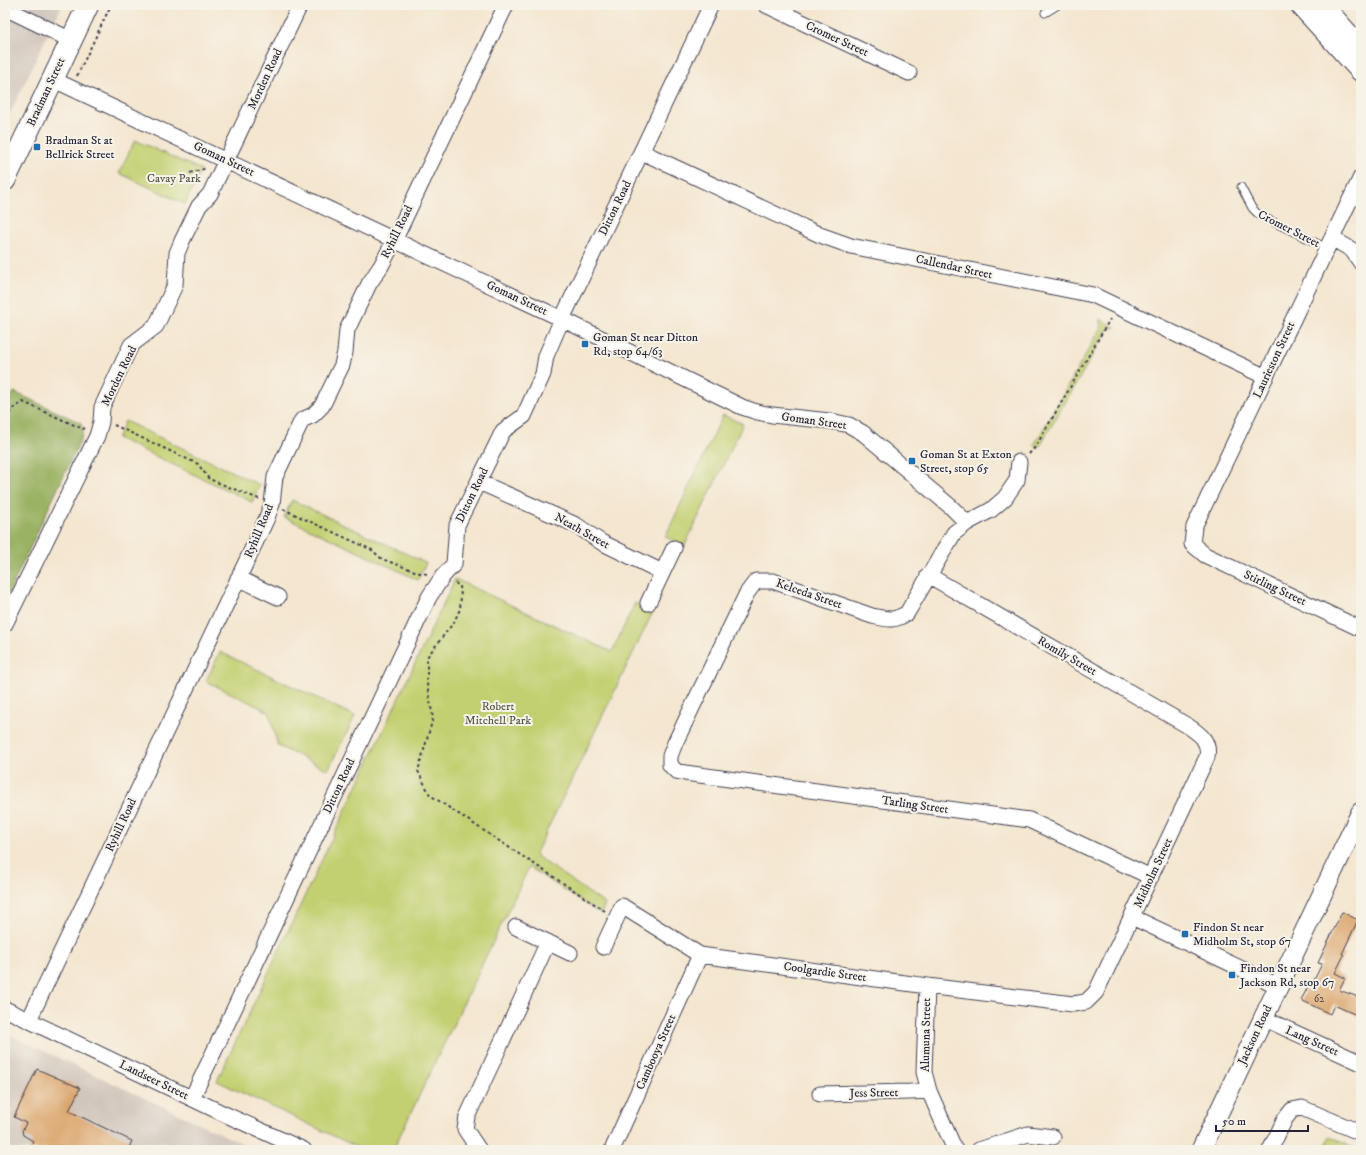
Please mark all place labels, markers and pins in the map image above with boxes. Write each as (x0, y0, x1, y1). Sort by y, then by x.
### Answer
place label: Bradman St at Bellrick Street (45, 133, 115, 162)
marker: Bradman St at Bellrick Street (32, 142, 42, 152)
place label: Goman St near Ditton Rd, stop 64/63 (593, 330, 699, 359)
marker: Goman St near Ditton Rd, stop 64/63 (580, 339, 590, 349)
place label: Goman St at Exton Street, stop 65 (920, 447, 1012, 476)
marker: Goman St at Exton Street, stop 65 (907, 456, 917, 466)
place label: Findon St near Midholm St, stop 67 (1193, 920, 1291, 949)
marker: Findon St near Midholm St, stop 67 (1180, 929, 1190, 939)
place label: Findon St near Jackson Rd, stop 67 (1239, 961, 1334, 990)
marker: Findon St near Jackson Rd, stop 67 (1227, 970, 1237, 980)

